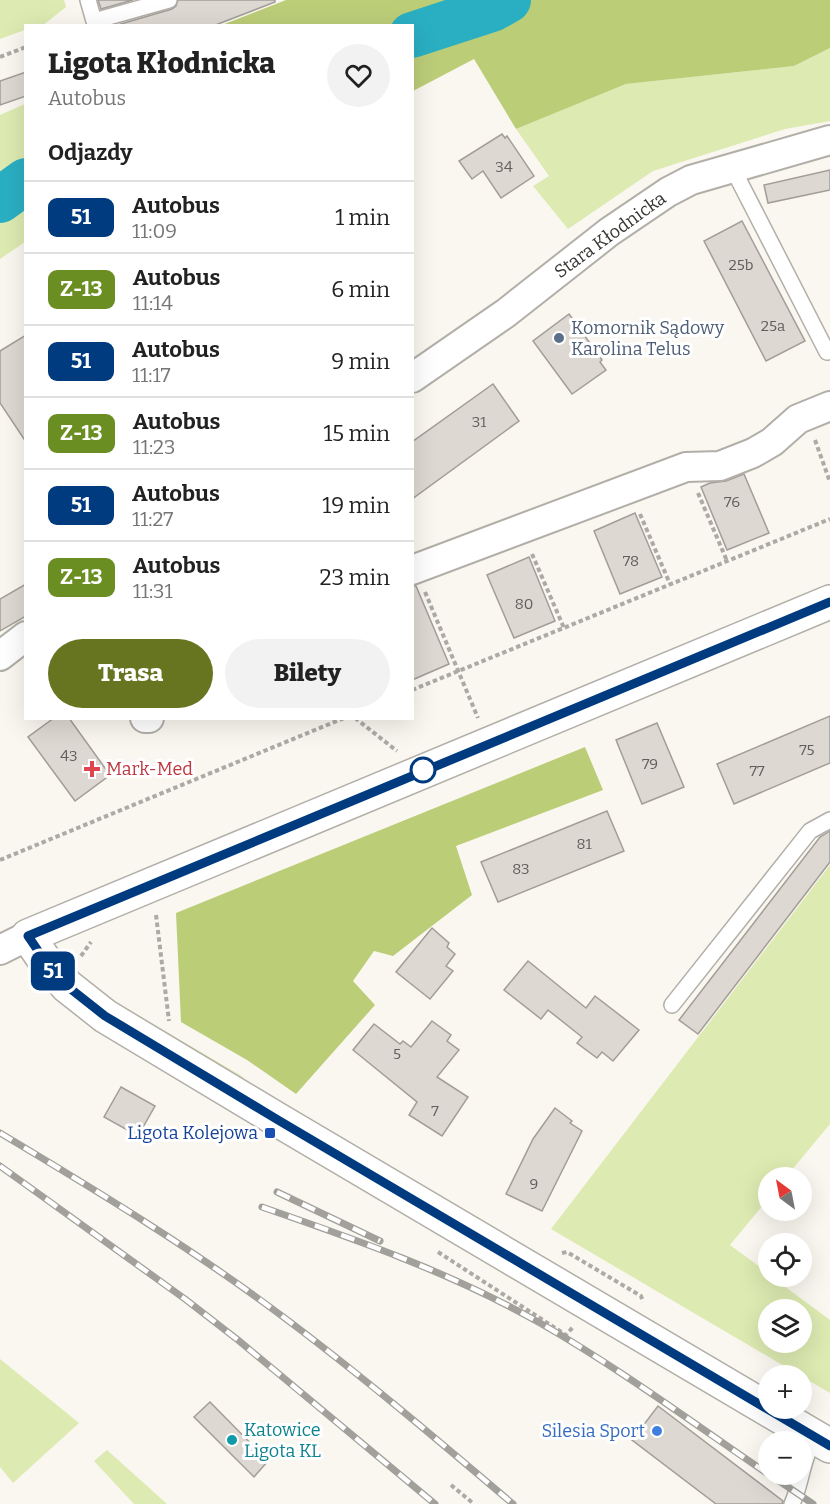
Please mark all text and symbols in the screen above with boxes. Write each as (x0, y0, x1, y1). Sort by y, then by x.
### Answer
button: heart (327, 44, 390, 107)
text: Ligota Kłodnicka (48, 47, 275, 80)
text: Autobus (48, 86, 126, 110)
text: Odjazdy (48, 139, 133, 166)
house number: 34 (495, 158, 513, 176)
street label: Stara Kłodnicka (550, 187, 670, 283)
text: Autobus (132, 192, 220, 219)
text: 51 (71, 204, 91, 230)
text: 1 min (335, 204, 390, 231)
text: 11:09 (132, 219, 177, 243)
house number: 25b (729, 256, 753, 274)
text: Autobus (133, 264, 220, 291)
text: Z-13 (60, 276, 103, 302)
text: 6 min (331, 276, 390, 303)
text: 11:14 (133, 291, 173, 315)
place label: Komornik Sądowy Karolina Telus (571, 317, 725, 360)
house number: 25a (761, 317, 785, 335)
marker: Komornik Sądowy Karolina Telus (552, 331, 566, 345)
text: Autobus (132, 336, 220, 363)
text: 51 (71, 348, 91, 374)
text: 9 min (331, 348, 390, 375)
text: 11:17 (132, 363, 170, 387)
text: Autobus (133, 408, 220, 435)
house number: 31 (472, 413, 486, 431)
text: Z-13 (60, 420, 103, 446)
text: 15 min (323, 420, 390, 447)
text: 11:23 (133, 435, 175, 459)
text: Autobus (132, 480, 220, 507)
text: 51 (71, 492, 91, 518)
text: 19 min (322, 492, 390, 519)
house number: 76 (724, 493, 740, 511)
text: 11:27 (132, 507, 173, 531)
text: Autobus (133, 552, 220, 579)
house number: 78 (623, 552, 639, 570)
text: Z-13 (60, 564, 103, 590)
text: 23 min (320, 564, 390, 591)
text: 11:31 (133, 579, 173, 603)
house number: 80 (515, 595, 533, 613)
button: Trasa (48, 639, 213, 708)
button: Bilety (225, 639, 390, 708)
house number: 75 (799, 741, 815, 759)
house number: 43 (60, 747, 78, 765)
house number: 79 (642, 755, 658, 773)
unlabelled marker (410, 757, 436, 783)
place label: Mark-Med (106, 758, 193, 780)
marker: Mark-Med (83, 760, 101, 778)
house number: 77 (749, 762, 765, 780)
house number: 81 (576, 835, 592, 853)
house number: 83 (512, 860, 530, 878)
line badge: 51 (26, 952, 80, 990)
text: 51 (43, 958, 63, 984)
house number: 5 (393, 1045, 401, 1063)
house number: 7 (431, 1102, 439, 1120)
place label: Ligota Kolejowa (127, 1122, 258, 1144)
marker: Ligota Kolejowa (263, 1126, 277, 1140)
north arrow (758, 1167, 812, 1221)
map controls (758, 1167, 812, 1485)
house number: 9 (530, 1175, 538, 1193)
button: locate (758, 1233, 812, 1287)
button: layers (758, 1299, 812, 1353)
button: + (758, 1365, 812, 1419)
place label: Katowice Ligota KL (244, 1419, 321, 1462)
place label: Silesia Sport (541, 1420, 645, 1442)
marker: Silesia Sport (650, 1424, 664, 1438)
button: − (758, 1431, 812, 1485)
marker: Katowice Ligota KL (225, 1433, 239, 1447)

